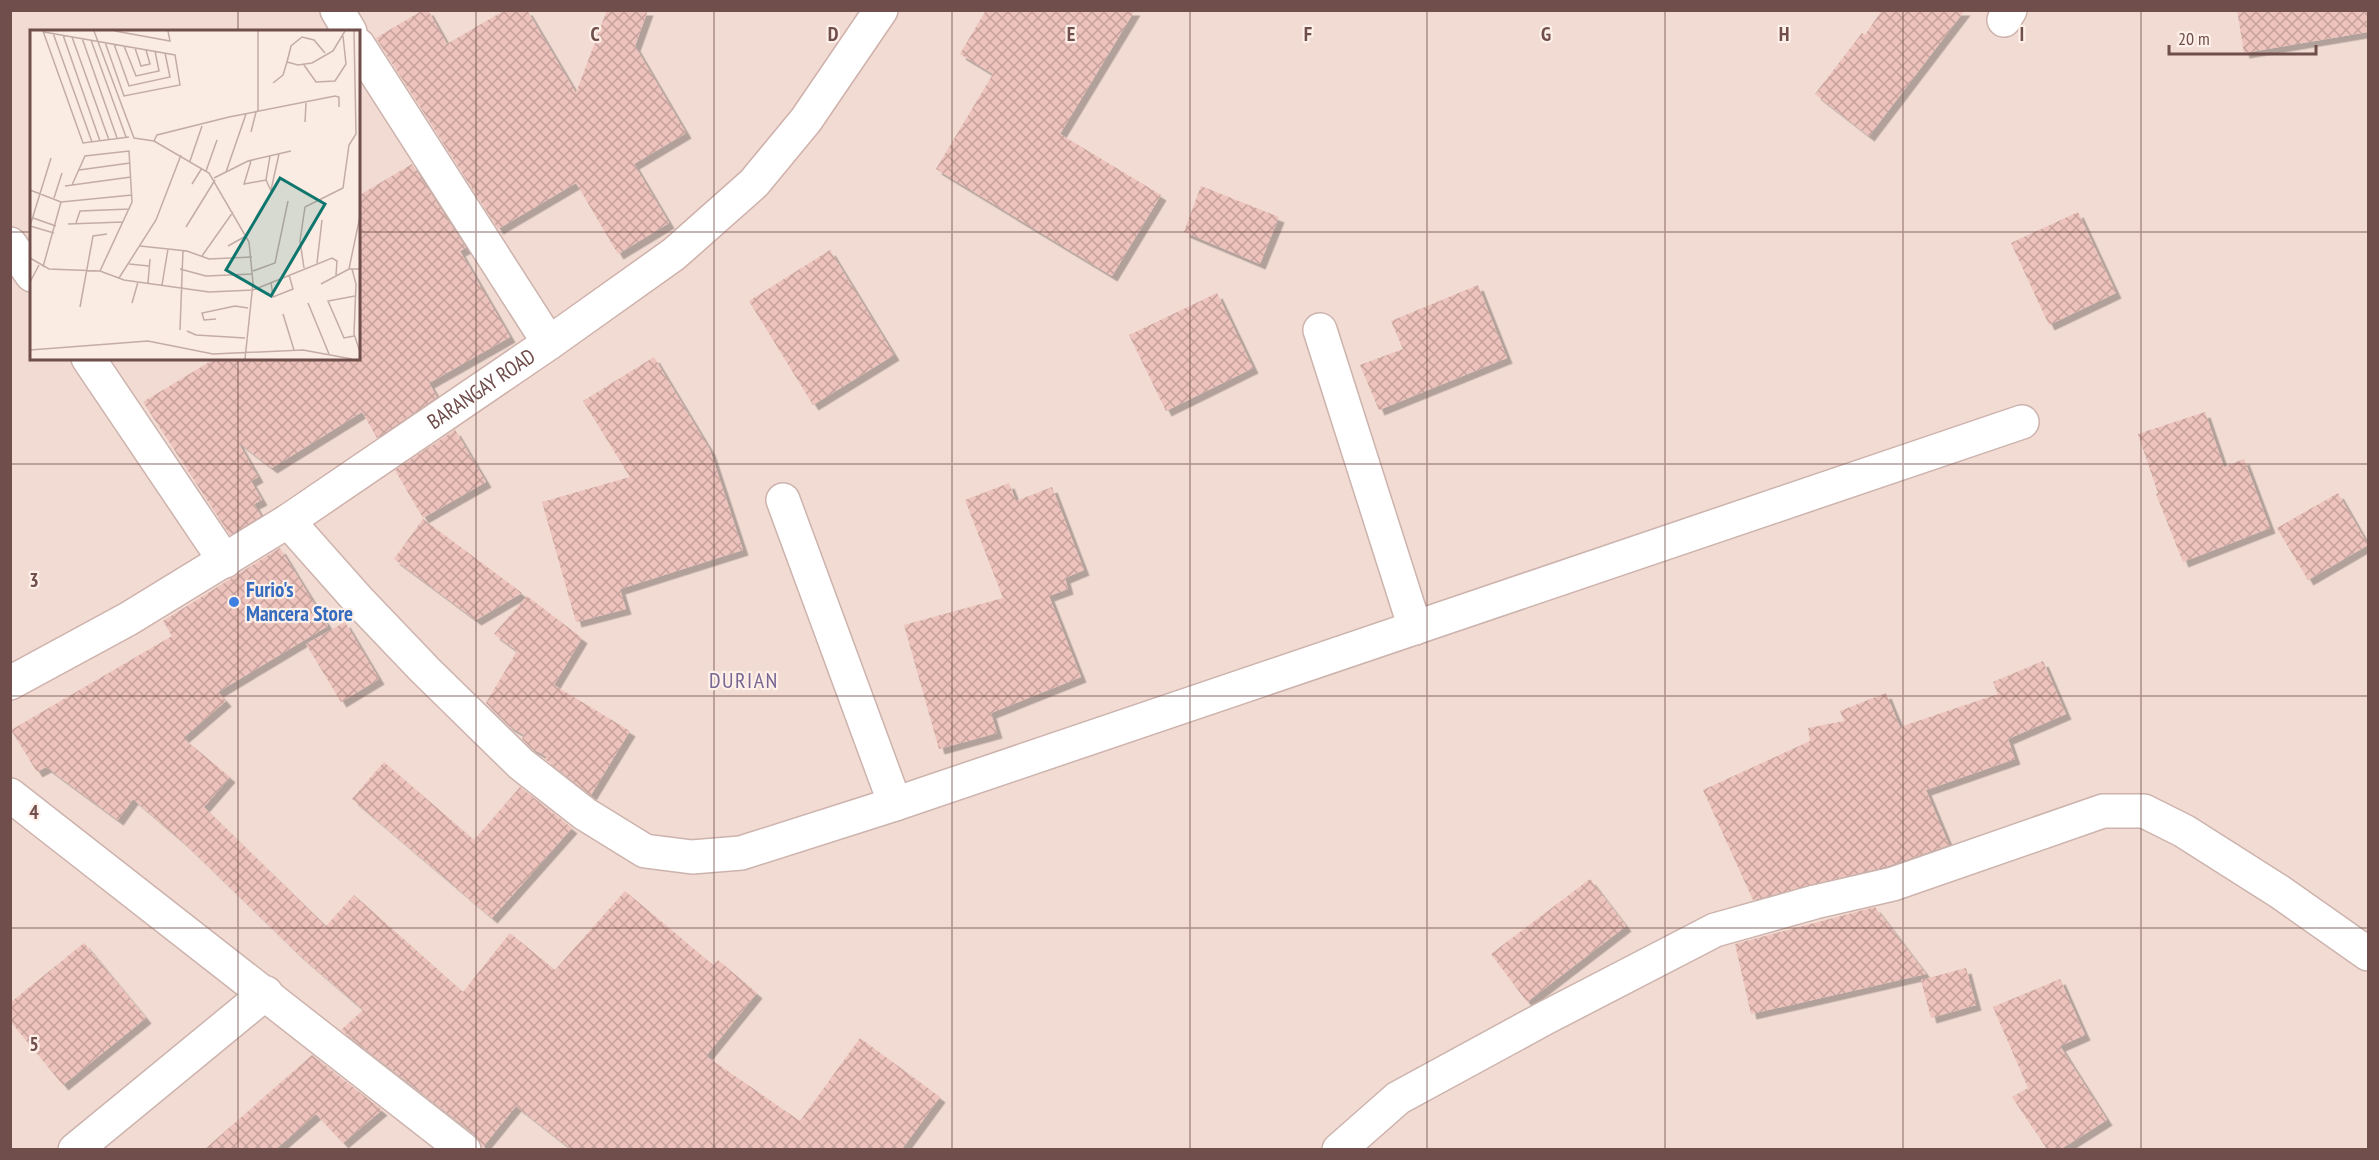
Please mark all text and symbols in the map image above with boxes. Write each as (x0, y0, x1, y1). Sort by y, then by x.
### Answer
scale bar (2169, 18, 2316, 56)
text: C (590, 21, 600, 47)
text: D (828, 21, 839, 47)
text: E (1067, 21, 1075, 47)
text: F (1304, 21, 1312, 47)
text: G (1541, 21, 1551, 47)
text: H (1779, 21, 1789, 47)
text: I (2020, 21, 2024, 47)
text: 20 m (2178, 27, 2210, 50)
inset map (30, 30, 360, 360)
street label: BARANGAY ROAD (422, 342, 540, 435)
text: 3 (29, 567, 39, 593)
place label: Furio's Mancera Store (246, 576, 353, 627)
marker: Furio's Mancera Store (227, 595, 241, 609)
district label: DURIAN (709, 666, 779, 694)
text: 4 (29, 799, 39, 825)
text: 5 (29, 1031, 39, 1057)

